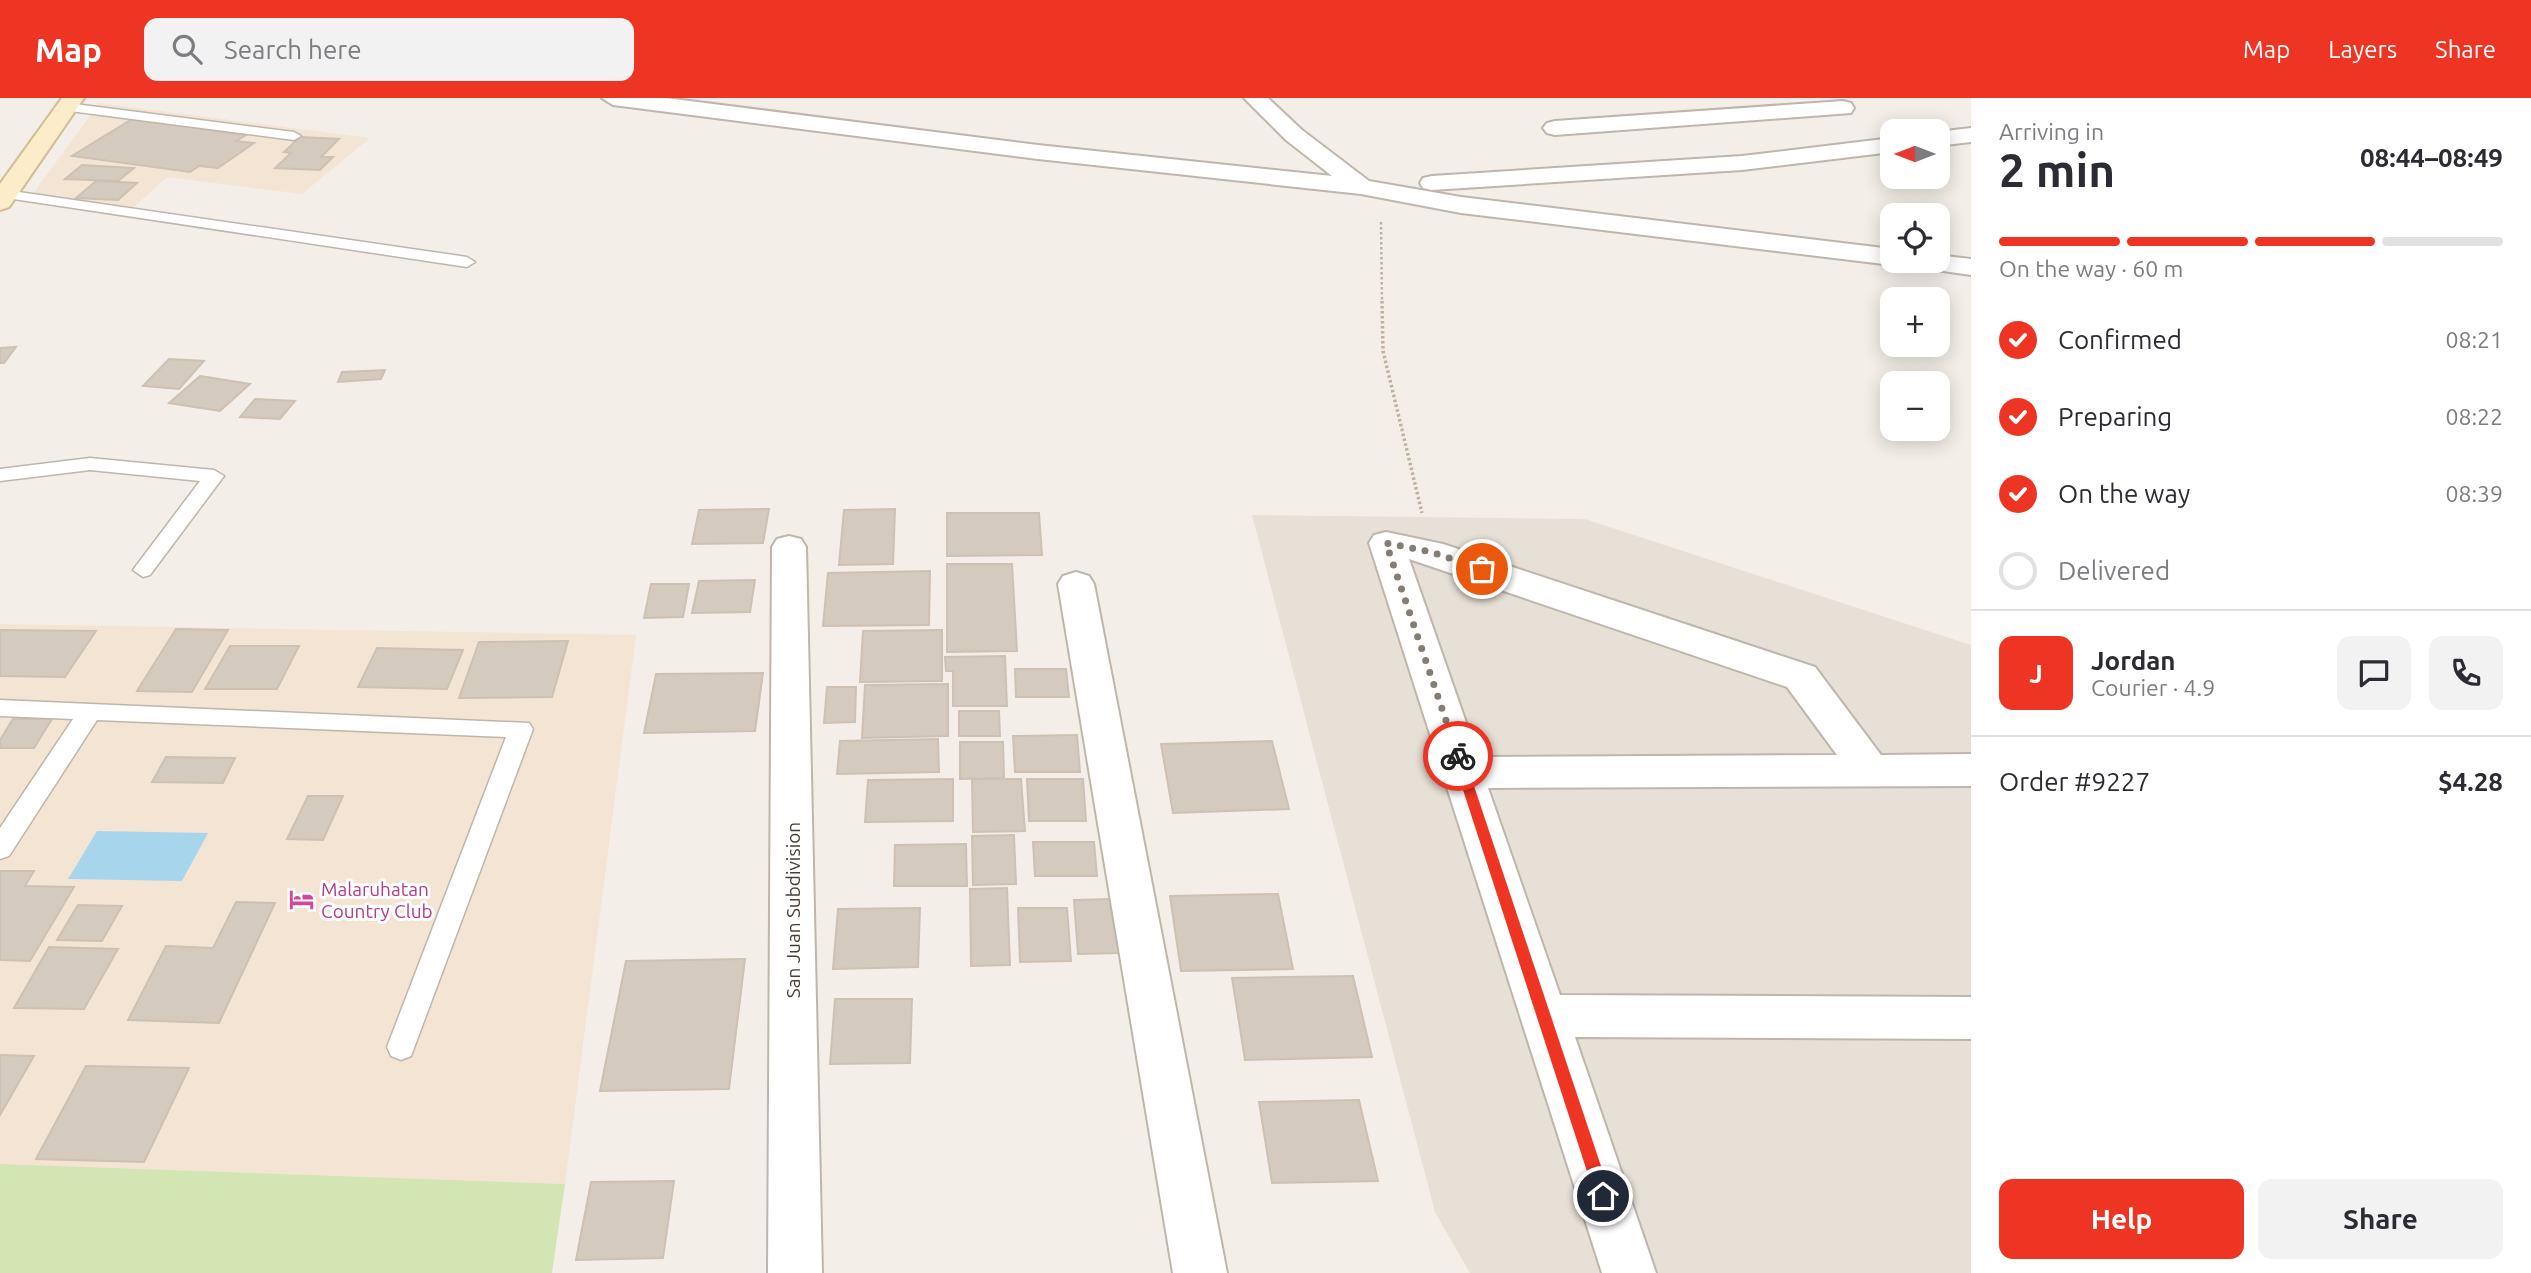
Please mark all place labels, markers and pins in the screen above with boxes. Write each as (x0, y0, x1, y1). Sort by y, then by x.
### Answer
pin (1452, 539, 1512, 599)
place label: Malaruhatan Country Club (321, 878, 433, 922)
hotel icon: Malaruhatan Country Club (287, 886, 315, 914)
pin (1573, 1166, 1633, 1226)

